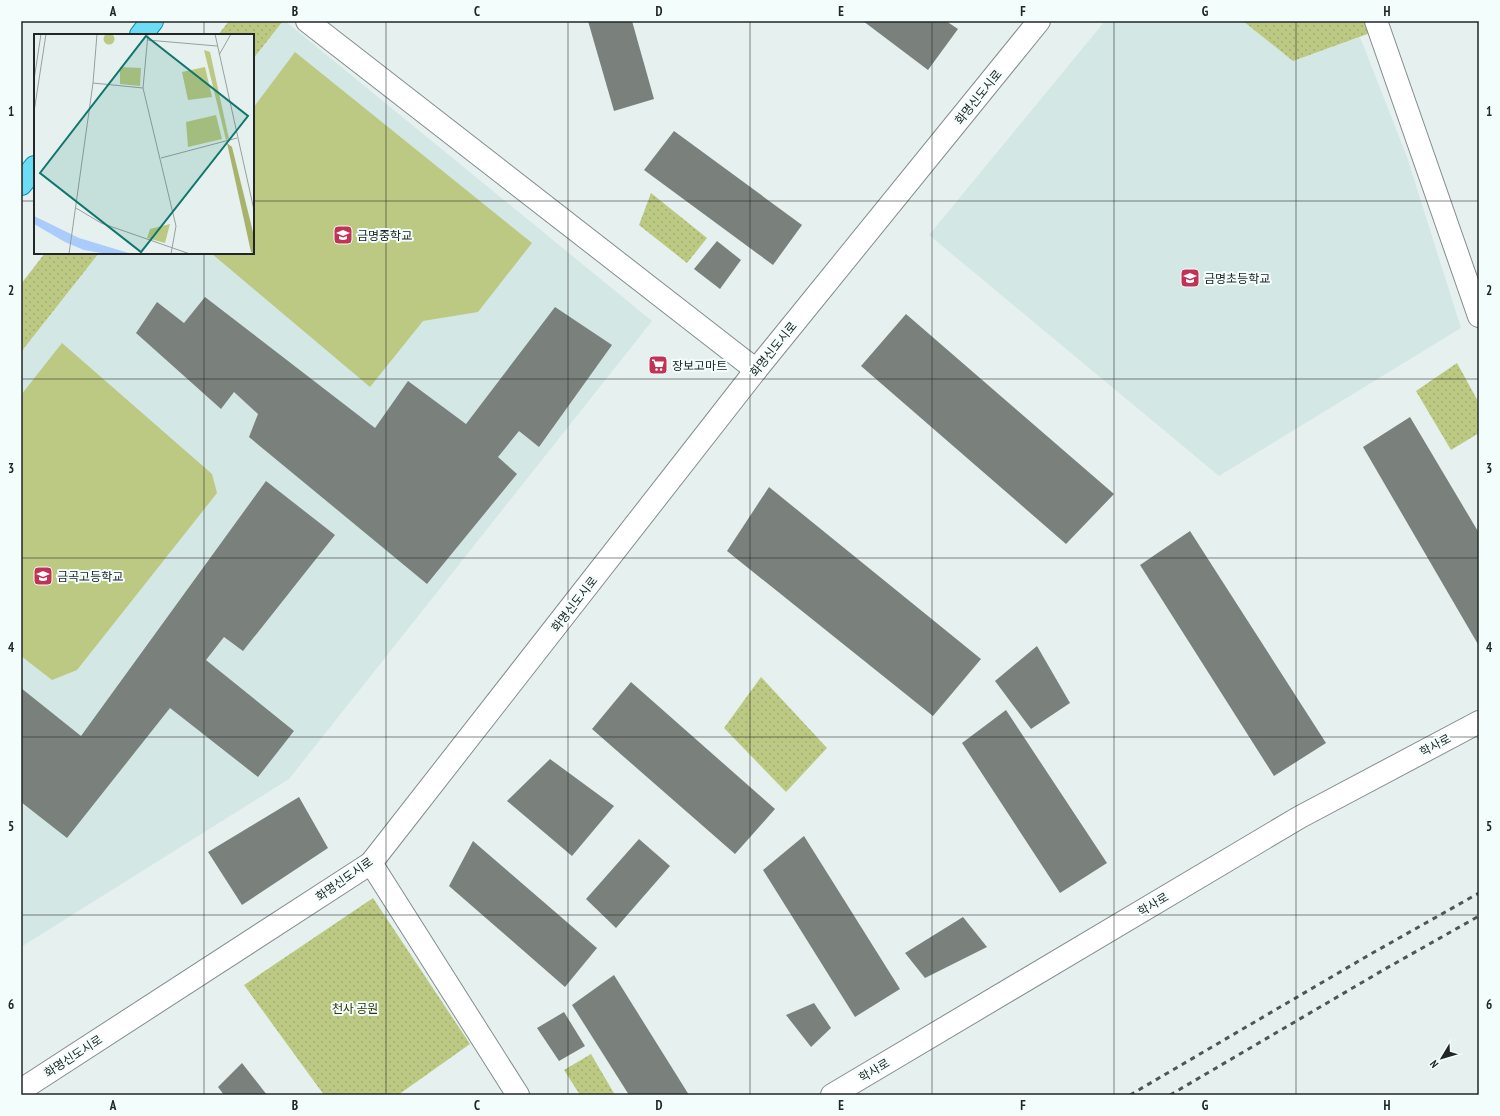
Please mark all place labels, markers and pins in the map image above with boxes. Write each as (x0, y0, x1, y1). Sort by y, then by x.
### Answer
school or university icon: 금명중학교 (332, 224, 354, 246)
place label: 금명중학교 (357, 228, 412, 243)
school or university icon: 금명초등학교 (1179, 267, 1201, 289)
place label: 금명초등학교 (1204, 271, 1270, 286)
supermarket icon: 장보고마트 (647, 354, 669, 376)
place label: 장보고마트 (672, 358, 727, 373)
school or university icon: 금곡고등학교 (32, 565, 54, 587)
place label: 금곡고등학교 (57, 569, 123, 584)

